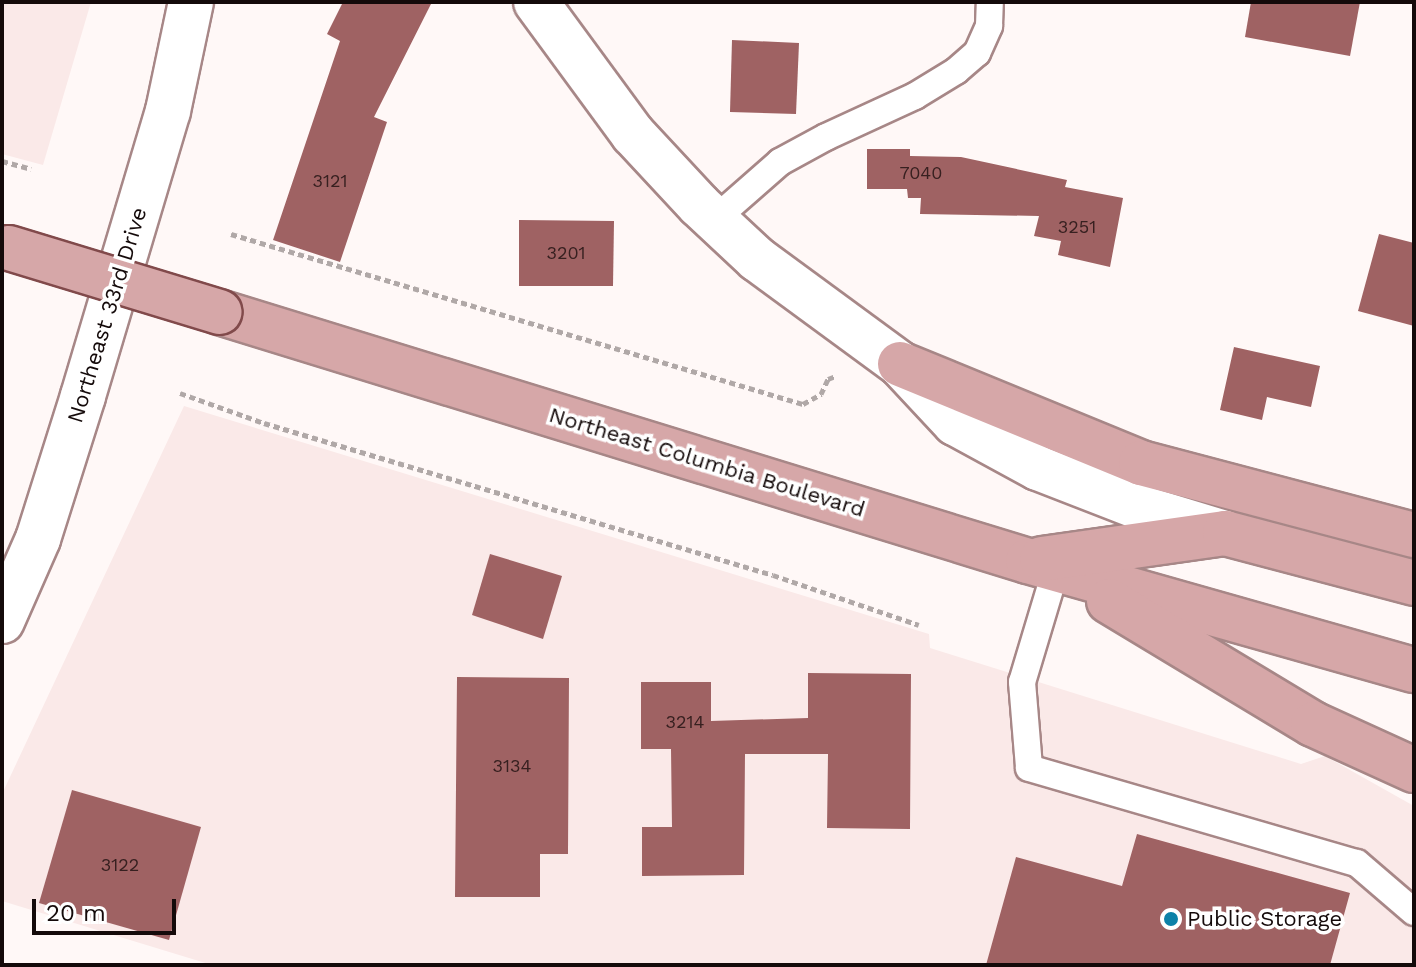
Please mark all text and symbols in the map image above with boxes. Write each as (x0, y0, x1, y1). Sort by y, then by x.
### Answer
house number: 7040 (899, 162, 943, 184)
house number: 3121 (312, 170, 348, 192)
street label: Northeast 33rd Drive (62, 204, 152, 426)
house number: 3251 (1058, 216, 1096, 238)
house number: 3201 (546, 242, 586, 264)
street label: Northeast Columbia Boulevard (546, 401, 868, 523)
house number: 3214 (665, 711, 705, 733)
house number: 3134 (492, 755, 532, 777)
house number: 3122 (101, 854, 139, 876)
scale bar (36, 883, 180, 933)
text: 20 m (46, 899, 106, 927)
place label: Public Storage (1187, 906, 1342, 932)
marker: Public Storage (1162, 910, 1180, 928)

